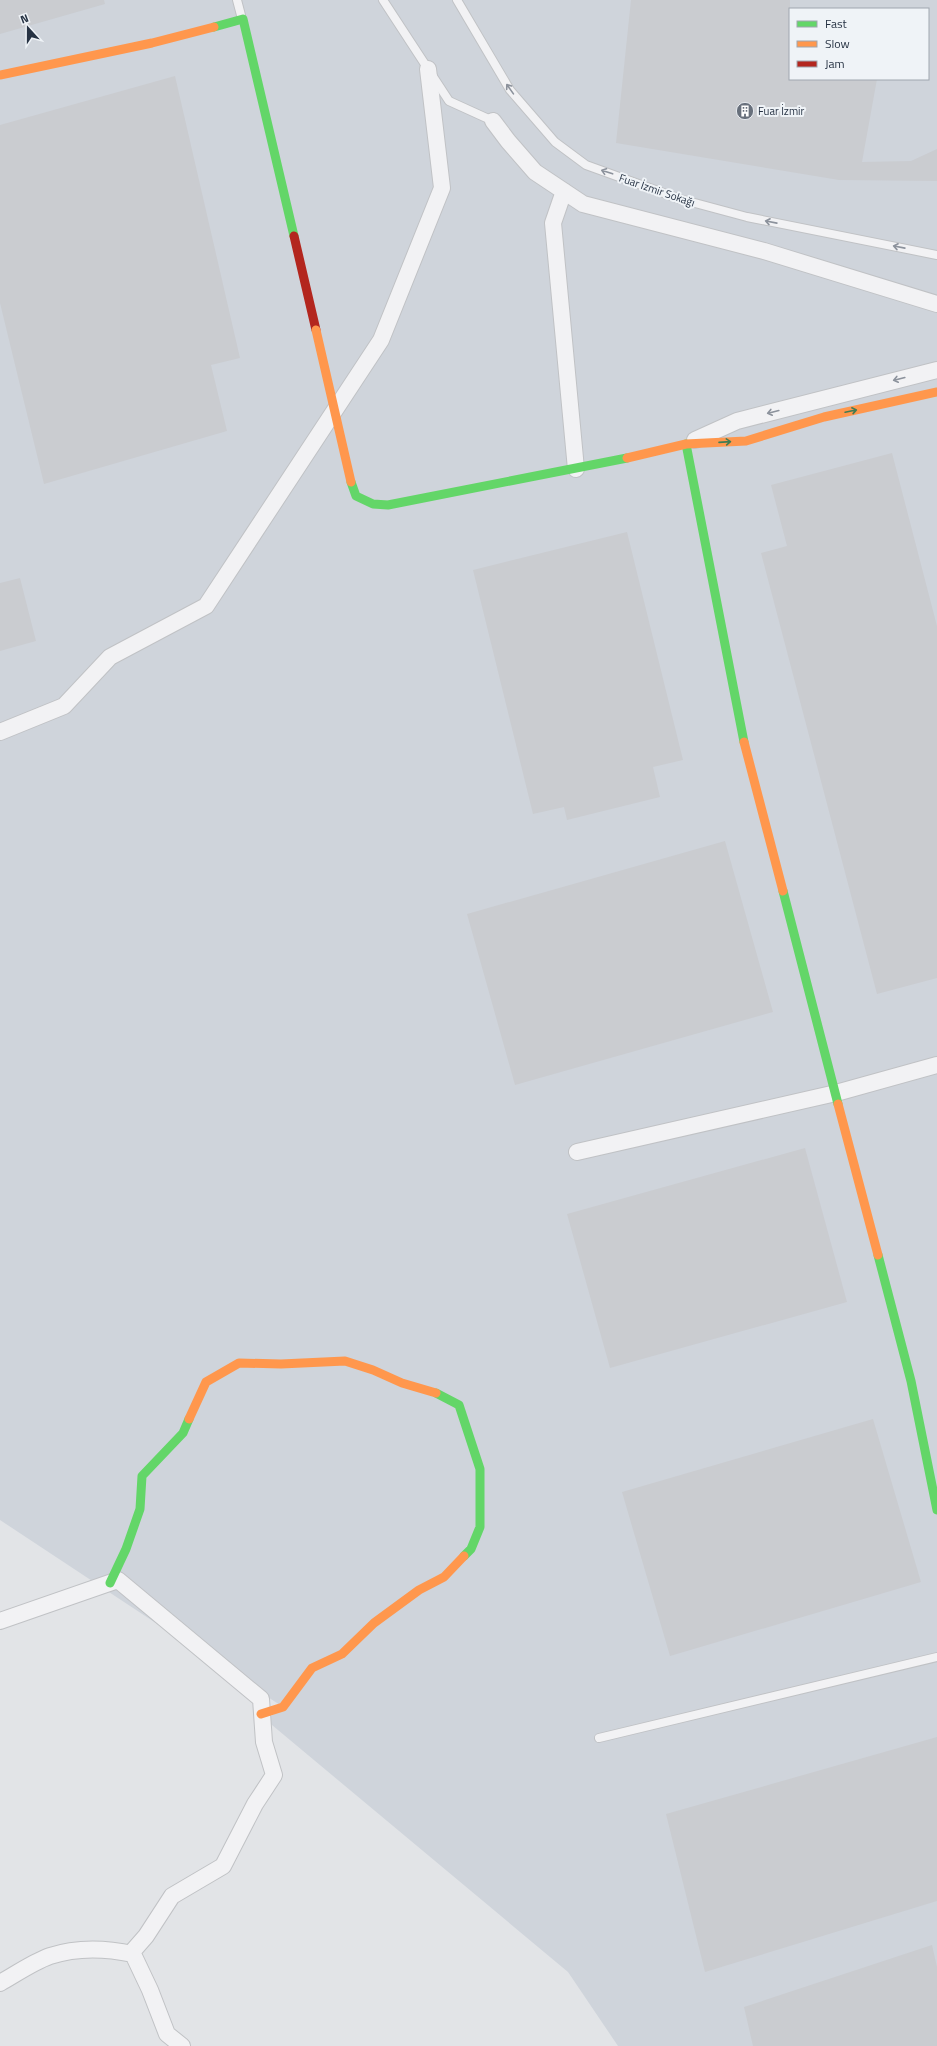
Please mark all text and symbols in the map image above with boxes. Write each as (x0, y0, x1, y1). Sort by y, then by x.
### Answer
north arrow (8, 8, 48, 48)
legend (789, 8, 929, 80)
text: N (18, 10, 31, 27)
text: Fast (825, 14, 848, 33)
text: Slow (825, 34, 850, 53)
text: Jam (825, 54, 845, 73)
one-way arrow (506, 84, 514, 95)
building icon: Fuar İzmir (735, 101, 755, 121)
place label: Fuar İzmir (758, 103, 804, 119)
one-way arrow (601, 168, 614, 175)
street label: Fuar İzmir Sokağı (617, 170, 697, 210)
one-way arrow (765, 217, 778, 225)
one-way arrow (893, 243, 906, 251)
one-way arrow (893, 376, 906, 383)
one-way arrow (844, 407, 857, 415)
one-way arrow (767, 408, 780, 416)
one-way arrow (718, 438, 731, 446)

